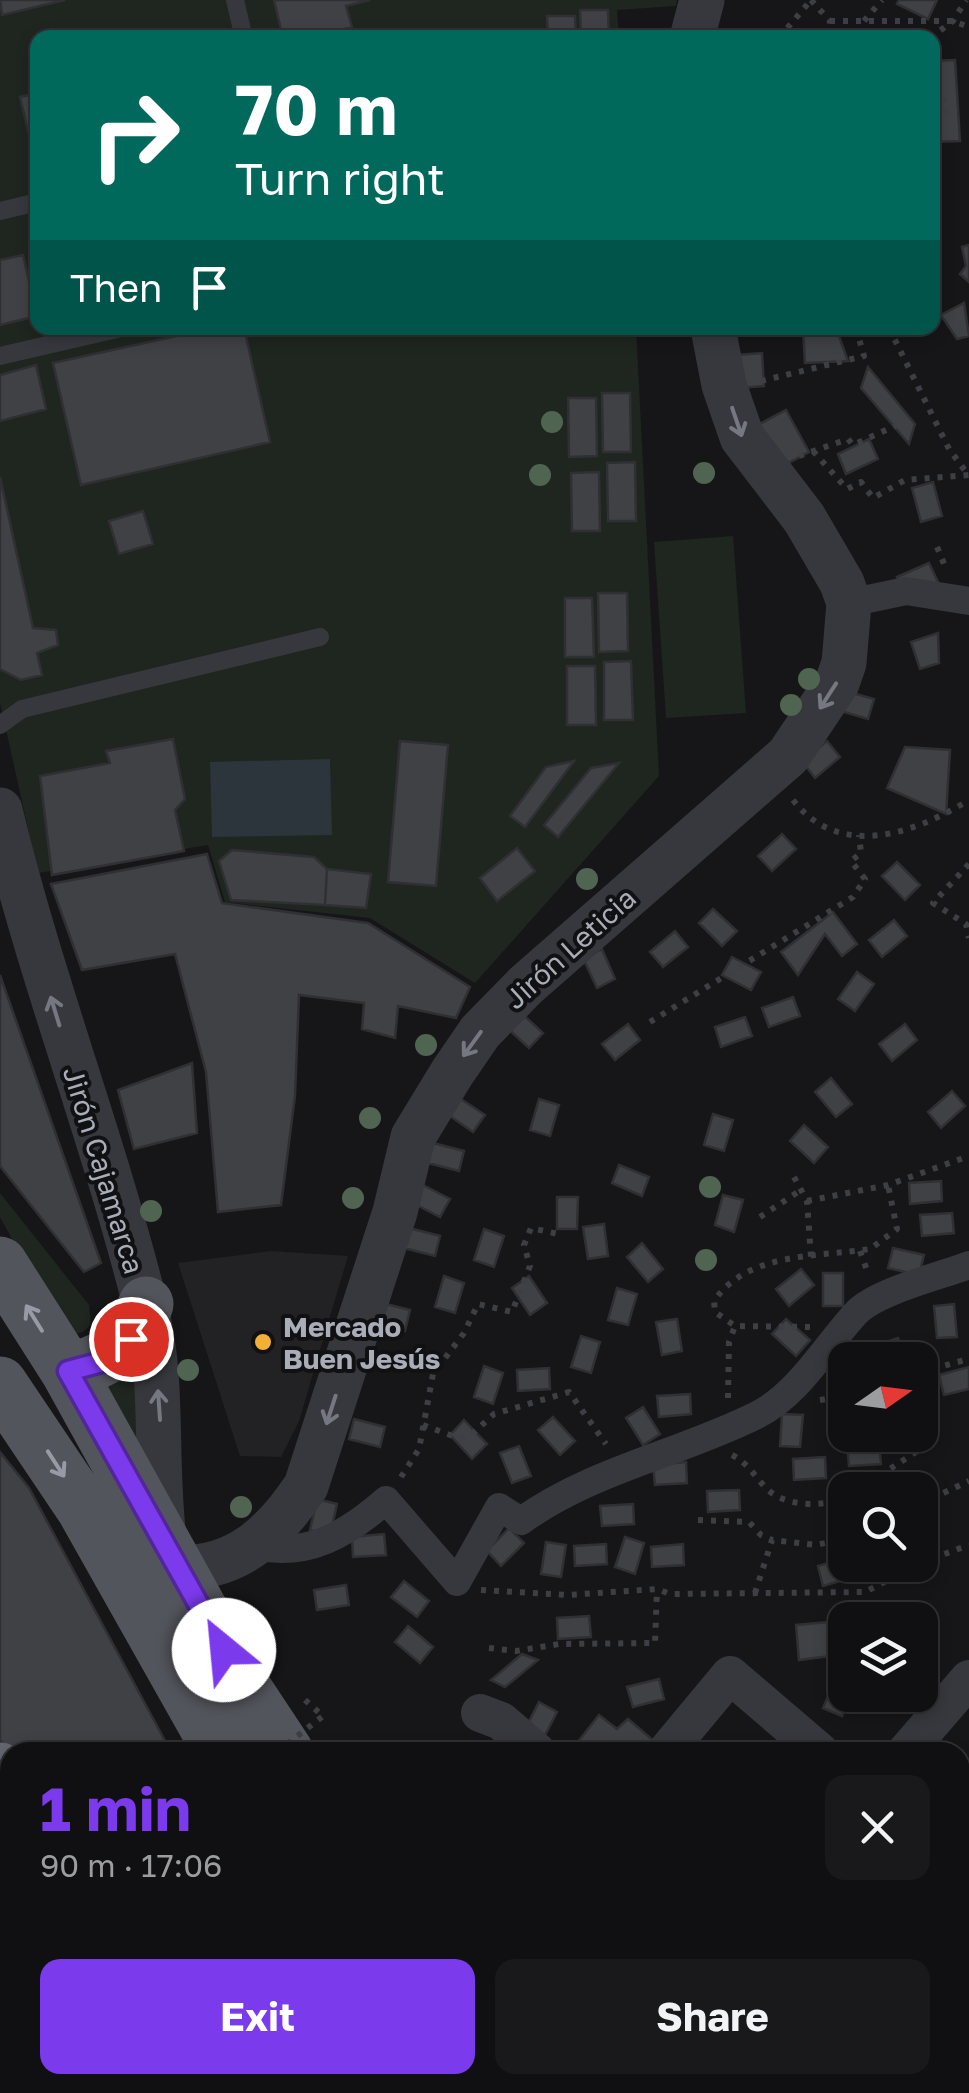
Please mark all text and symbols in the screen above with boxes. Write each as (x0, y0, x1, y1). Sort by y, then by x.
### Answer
text: 70 m (235, 66, 397, 150)
icon: right (70, 70, 200, 200)
text: Turn right (235, 151, 445, 205)
icon: arrive (182, 260, 237, 315)
text: Then (70, 265, 162, 310)
one-way arrow (729, 405, 747, 436)
one-way arrow (818, 682, 838, 710)
street label: Jirón Leticia (498, 881, 642, 1015)
one-way arrow (45, 995, 63, 1027)
one-way arrow (462, 1030, 483, 1057)
street label: Jirón Cajamarca (57, 1062, 151, 1278)
pin (89, 1297, 174, 1382)
one-way arrow (23, 1304, 44, 1333)
place label: Mercado Buen Jesús (283, 1310, 440, 1375)
icon: arrive (104, 1312, 159, 1367)
marker: Mercado Buen Jesús (252, 1331, 274, 1353)
north arrow (828, 1342, 938, 1452)
map controls (828, 1342, 938, 1712)
one-way arrow (149, 1390, 168, 1422)
one-way arrow (321, 1393, 339, 1425)
one-way arrow (45, 1449, 66, 1477)
button: search (828, 1472, 938, 1582)
position arrow (172, 1598, 276, 1702)
button: layers (828, 1602, 938, 1712)
text: 1 min (40, 1772, 191, 1844)
button: close (825, 1775, 930, 1880)
text: 90 m · 17:06 (40, 1846, 222, 1884)
button: Exit (40, 1959, 475, 2074)
button: Share (495, 1959, 930, 2074)

